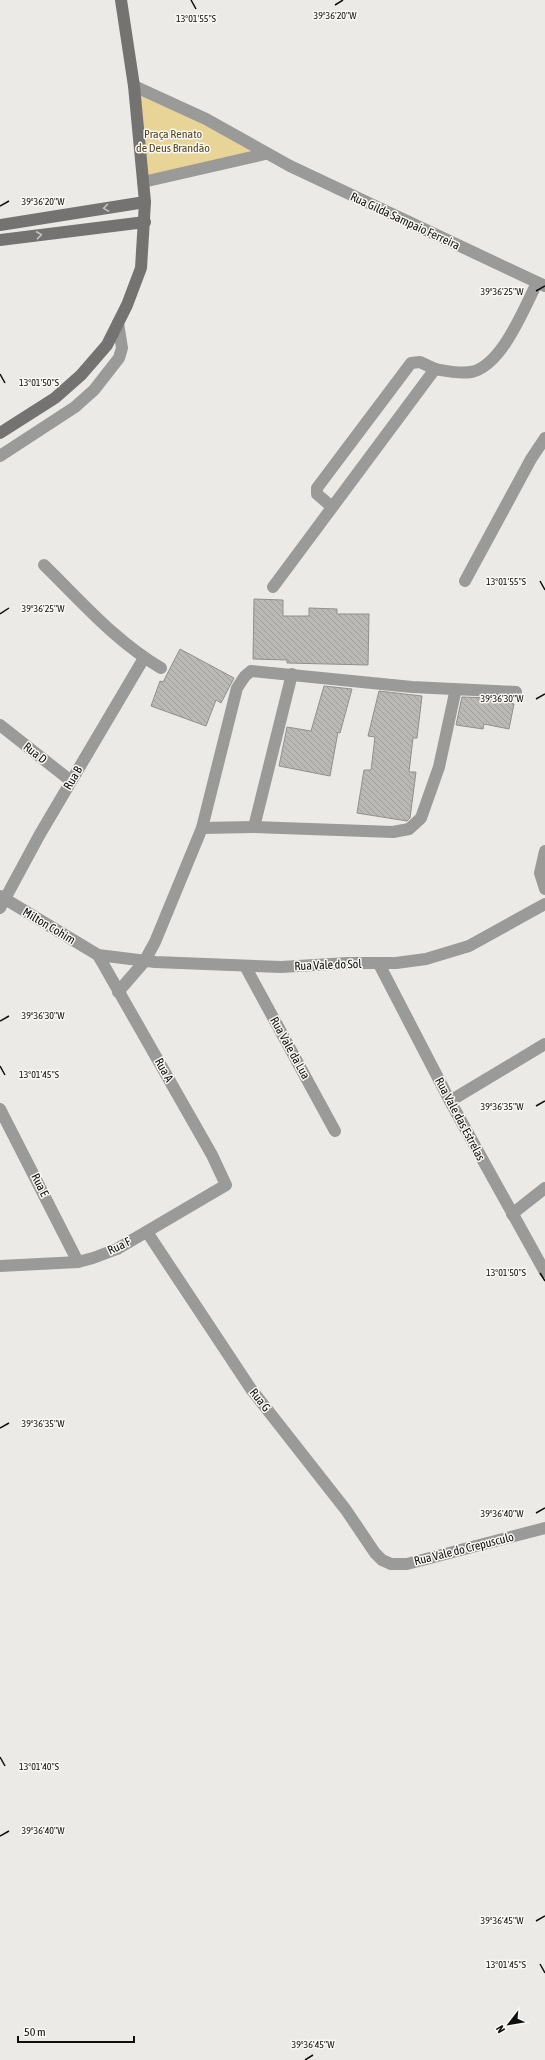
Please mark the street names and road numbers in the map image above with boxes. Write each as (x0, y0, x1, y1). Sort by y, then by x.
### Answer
street label: Rua Gilda Sampaio Ferreira (348, 190, 462, 252)
street label: Rua D (21, 740, 50, 767)
street label: Rua B (61, 764, 86, 792)
street label: Milton Cohim (20, 905, 78, 947)
street label: Rua Vale do Sol (294, 957, 363, 973)
street label: Rua Vale da Lua (267, 1014, 313, 1082)
street label: Rua A (152, 1056, 176, 1084)
street label: Rua Vale das Estrelas (432, 1075, 488, 1163)
street label: Rua E (28, 1171, 52, 1199)
street label: Rua F (105, 1234, 133, 1258)
street label: Rua G (247, 1386, 273, 1414)
street label: Rua Vale do Crepusculo (413, 1530, 516, 1568)

